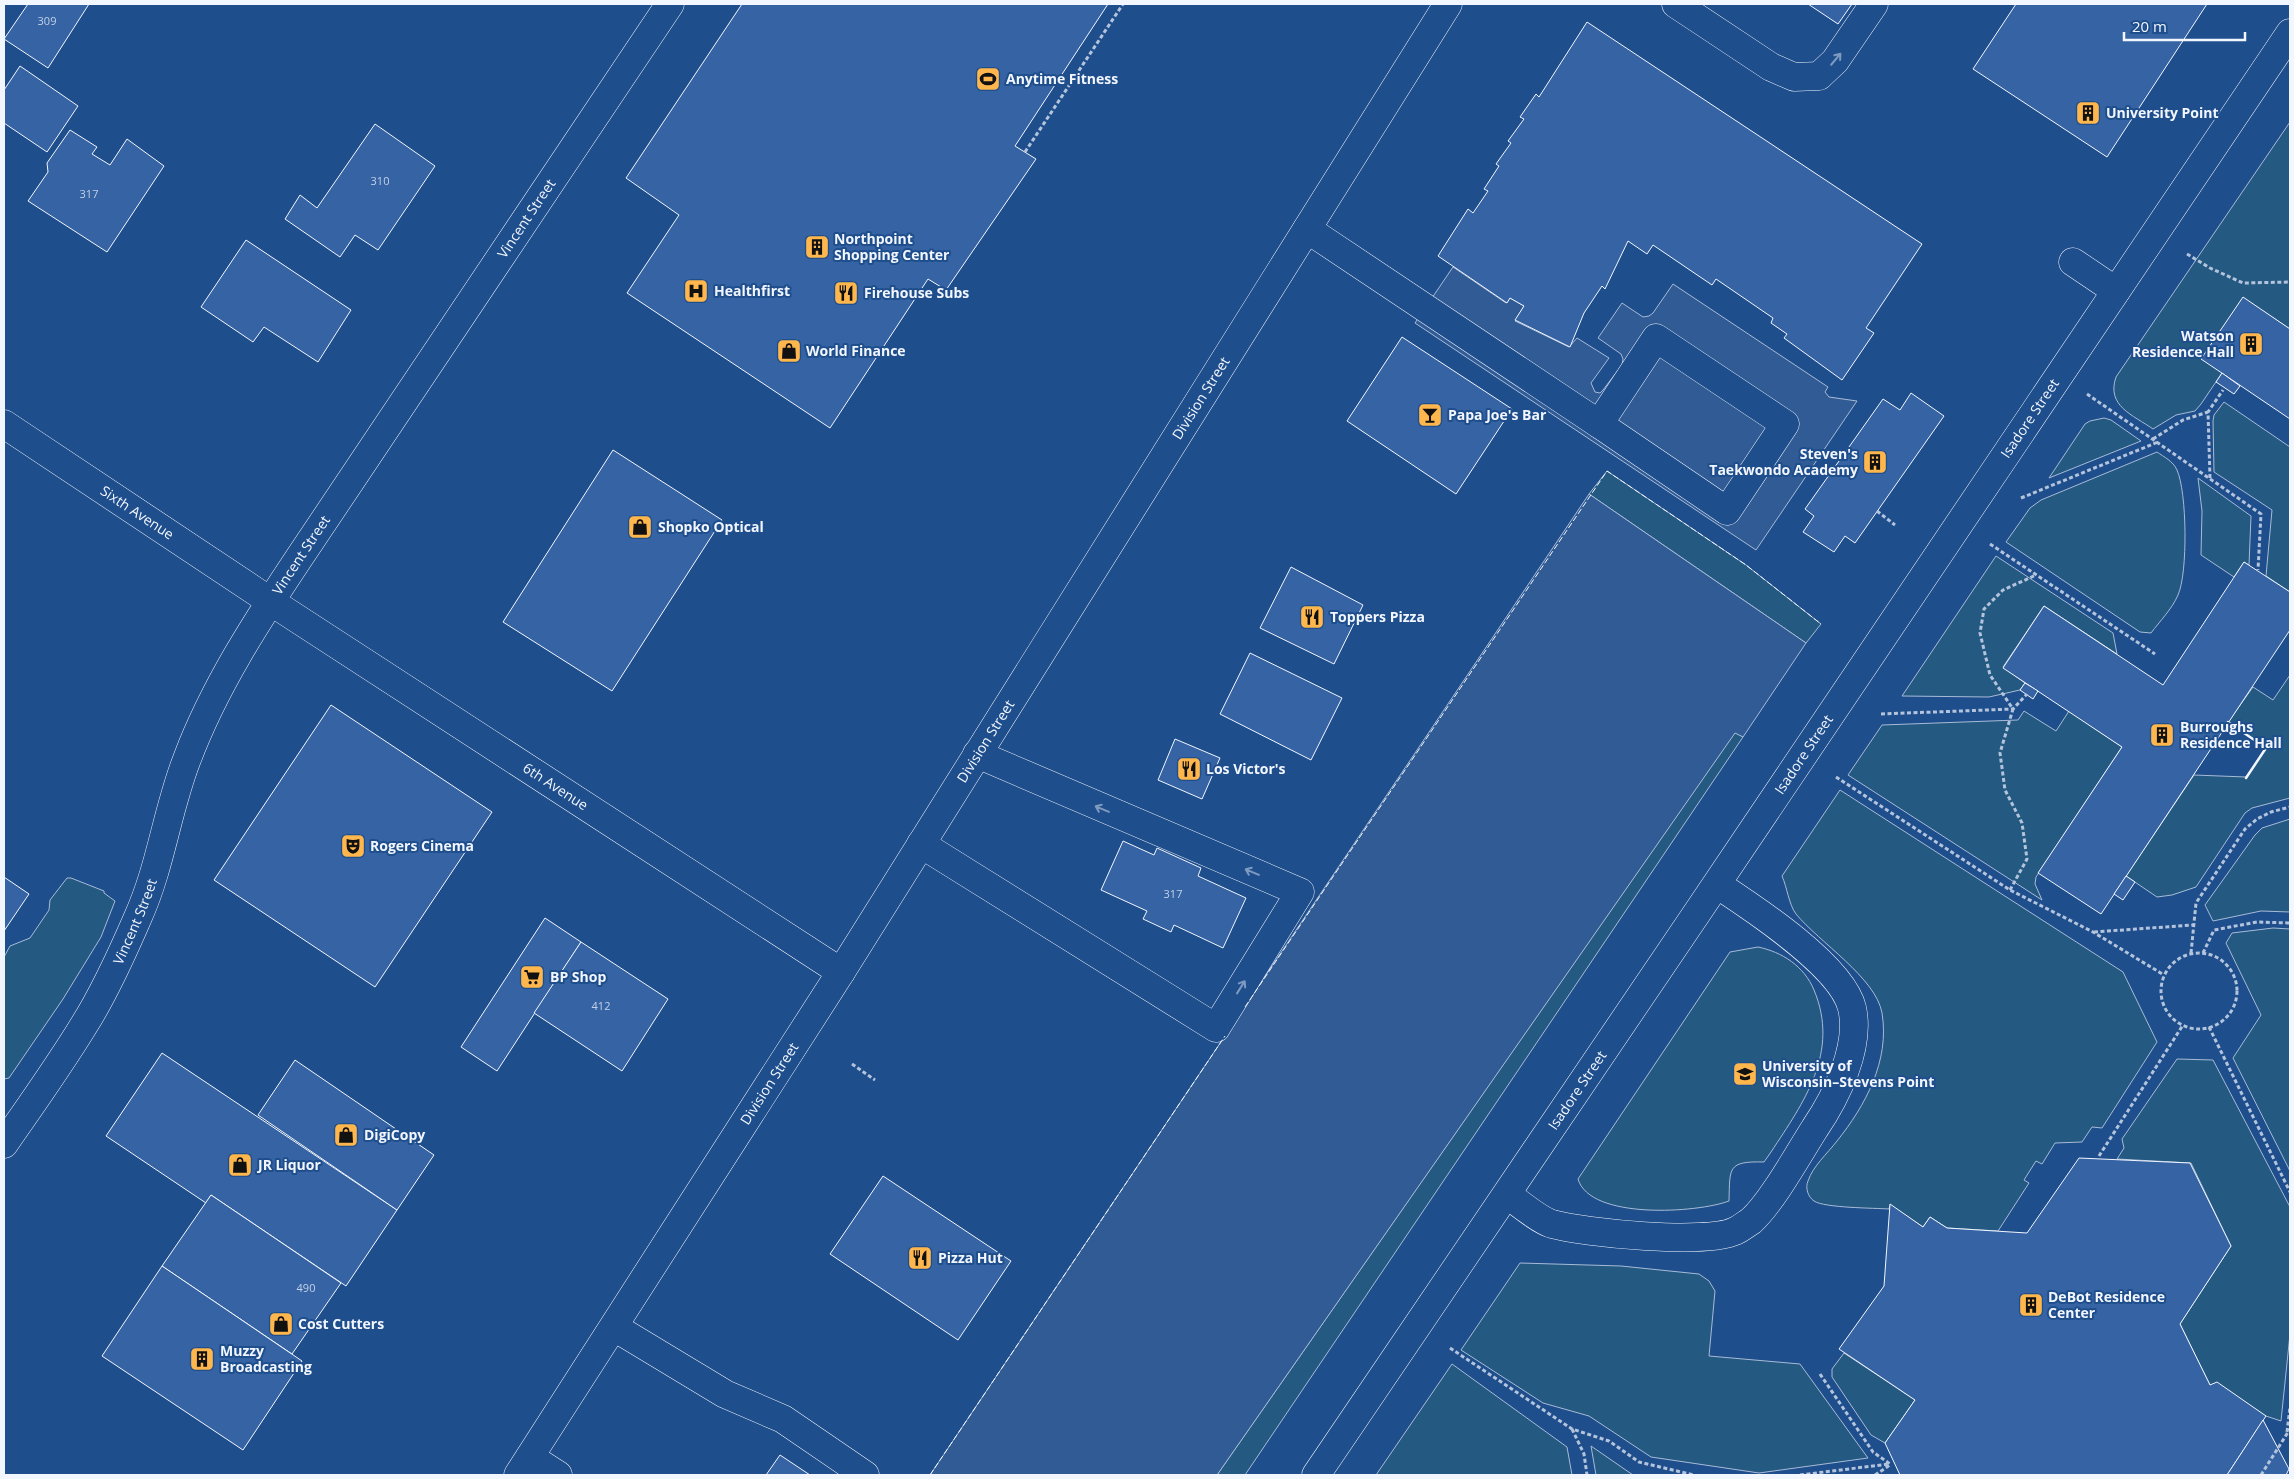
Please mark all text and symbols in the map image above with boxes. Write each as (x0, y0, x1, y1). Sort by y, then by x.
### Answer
scale bar (2124, 10, 2245, 42)
house number: 309 (38, 13, 56, 28)
text: 20 m (2132, 16, 2167, 36)
one-way arrow (1830, 53, 1841, 66)
sports icon: Anytime Fitness (975, 66, 1001, 92)
place label: Anytime Fitness (1006, 69, 1118, 88)
building icon: University Point (2075, 100, 2101, 126)
place label: University Point (2106, 103, 2219, 122)
house number: 310 (371, 173, 389, 188)
street label: Vincent Street (493, 175, 559, 262)
house number: 317 (80, 186, 98, 201)
place label: Northpoint Shopping Center (834, 229, 950, 264)
building icon: Northpoint Shopping Center (804, 234, 830, 260)
hospital icon: Healthfirst (683, 278, 709, 304)
restaurant icon: Firehouse Subs (833, 280, 859, 306)
place label: Healthfirst (714, 281, 790, 300)
place label: Firehouse Subs (864, 283, 969, 302)
place label: Watson Residence Hall (2132, 326, 2234, 361)
building icon: Watson Residence Hall (2238, 331, 2264, 357)
shop icon: World Finance (776, 338, 802, 364)
place label: World Finance (806, 341, 906, 360)
street label: Division Street (1167, 353, 1233, 443)
street label: Isadore Street (1996, 375, 2063, 462)
bar icon: Papa Joe's Bar (1417, 402, 1443, 428)
place label: Papa Joe's Bar (1448, 405, 1547, 424)
place label: Steven's Taekwondo Academy (1709, 444, 1858, 479)
building icon: Steven's Taekwondo Academy (1862, 449, 1888, 475)
street label: Sixth Avenue (97, 481, 178, 544)
street label: Vincent Street (267, 511, 334, 598)
shop icon: Shopko Optical (627, 514, 653, 540)
place label: Shopko Optical (658, 517, 764, 536)
restaurant icon: Toppers Pizza (1299, 604, 1325, 630)
place label: Toppers Pizza (1330, 607, 1425, 626)
street label: Division Street (952, 696, 1018, 786)
street label: Isadore Street (1770, 711, 1837, 798)
place label: Burroughs Residence Hall (2180, 717, 2282, 752)
building icon: Burroughs Residence Hall (2149, 722, 2175, 748)
restaurant icon: Los Victor's (1176, 756, 1202, 782)
street label: 6th Avenue (520, 758, 592, 814)
place label: Los Victor's (1206, 759, 1286, 778)
one-way arrow (1095, 804, 1110, 813)
theatre icon: Rogers Cinema (340, 833, 366, 859)
place label: Rogers Cinema (370, 836, 474, 855)
one-way arrow (1245, 867, 1260, 877)
street label: Vincent Street (108, 876, 161, 967)
house number: 317 (1164, 886, 1182, 901)
supermarket icon: BP Shop (519, 964, 545, 990)
place label: BP Shop (550, 967, 606, 986)
one-way arrow (1237, 980, 1247, 994)
house number: 412 (592, 998, 610, 1013)
street label: Division Street (735, 1039, 802, 1128)
street label: Isadore Street (1543, 1047, 1610, 1133)
place label: University of Wisconsin–Stevens Point (1762, 1056, 1934, 1091)
school or university icon: University of Wisconsin–Stevens Point (1732, 1061, 1758, 1087)
shop icon: DigiCopy (333, 1122, 359, 1148)
place label: DigiCopy (364, 1125, 425, 1144)
shop icon: JR Liquor (227, 1152, 253, 1178)
place label: JR Liquor (256, 1155, 321, 1174)
restaurant icon: Pizza Hut (907, 1245, 933, 1271)
place label: Pizza Hut (938, 1248, 1003, 1267)
house number: 490 (297, 1280, 315, 1295)
place label: DeBot Residence Center (2048, 1287, 2165, 1322)
building icon: DeBot Residence Center (2018, 1292, 2044, 1318)
shop icon: Cost Cutters (268, 1311, 294, 1337)
place label: Cost Cutters (298, 1314, 384, 1333)
place label: Muzzy Broadcasting (220, 1341, 312, 1376)
building icon: Muzzy Broadcasting (189, 1346, 215, 1372)

